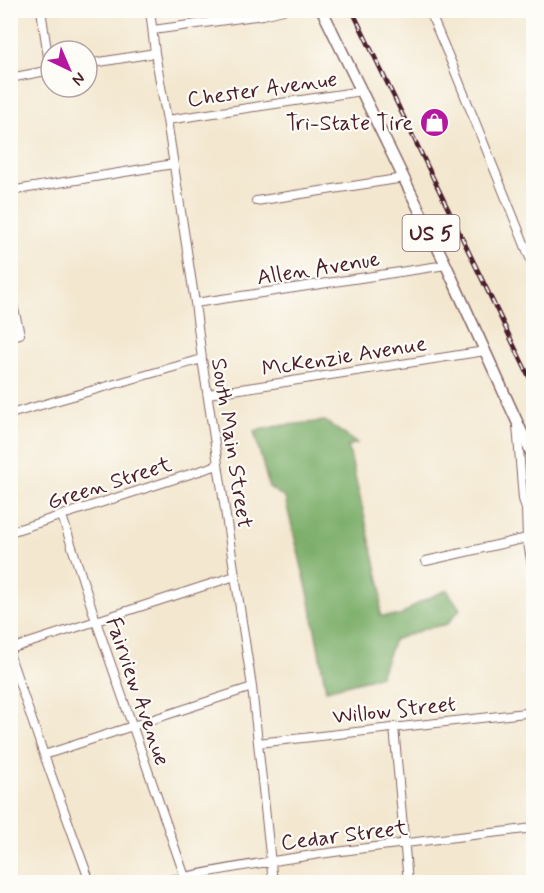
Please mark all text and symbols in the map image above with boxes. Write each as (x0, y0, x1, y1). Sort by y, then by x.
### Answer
north arrow (39, 39, 99, 99)
street label: Chester Avenue (185, 66, 339, 114)
text: N (67, 67, 90, 90)
shop icon: Tri-State Tire (418, 106, 450, 138)
place label: Tri-State Tire (286, 110, 413, 138)
road number: US 5 (402, 215, 460, 251)
street label: Allen Avenue (255, 245, 382, 293)
street label: McKenzie Avenue (260, 330, 429, 384)
street label: South Main Street (204, 356, 258, 530)
street label: Green Street (44, 451, 175, 517)
street label: Fairview Avenue (99, 614, 176, 770)
street label: Willow Street (331, 691, 457, 731)
street label: Cedar Street (279, 814, 409, 858)

